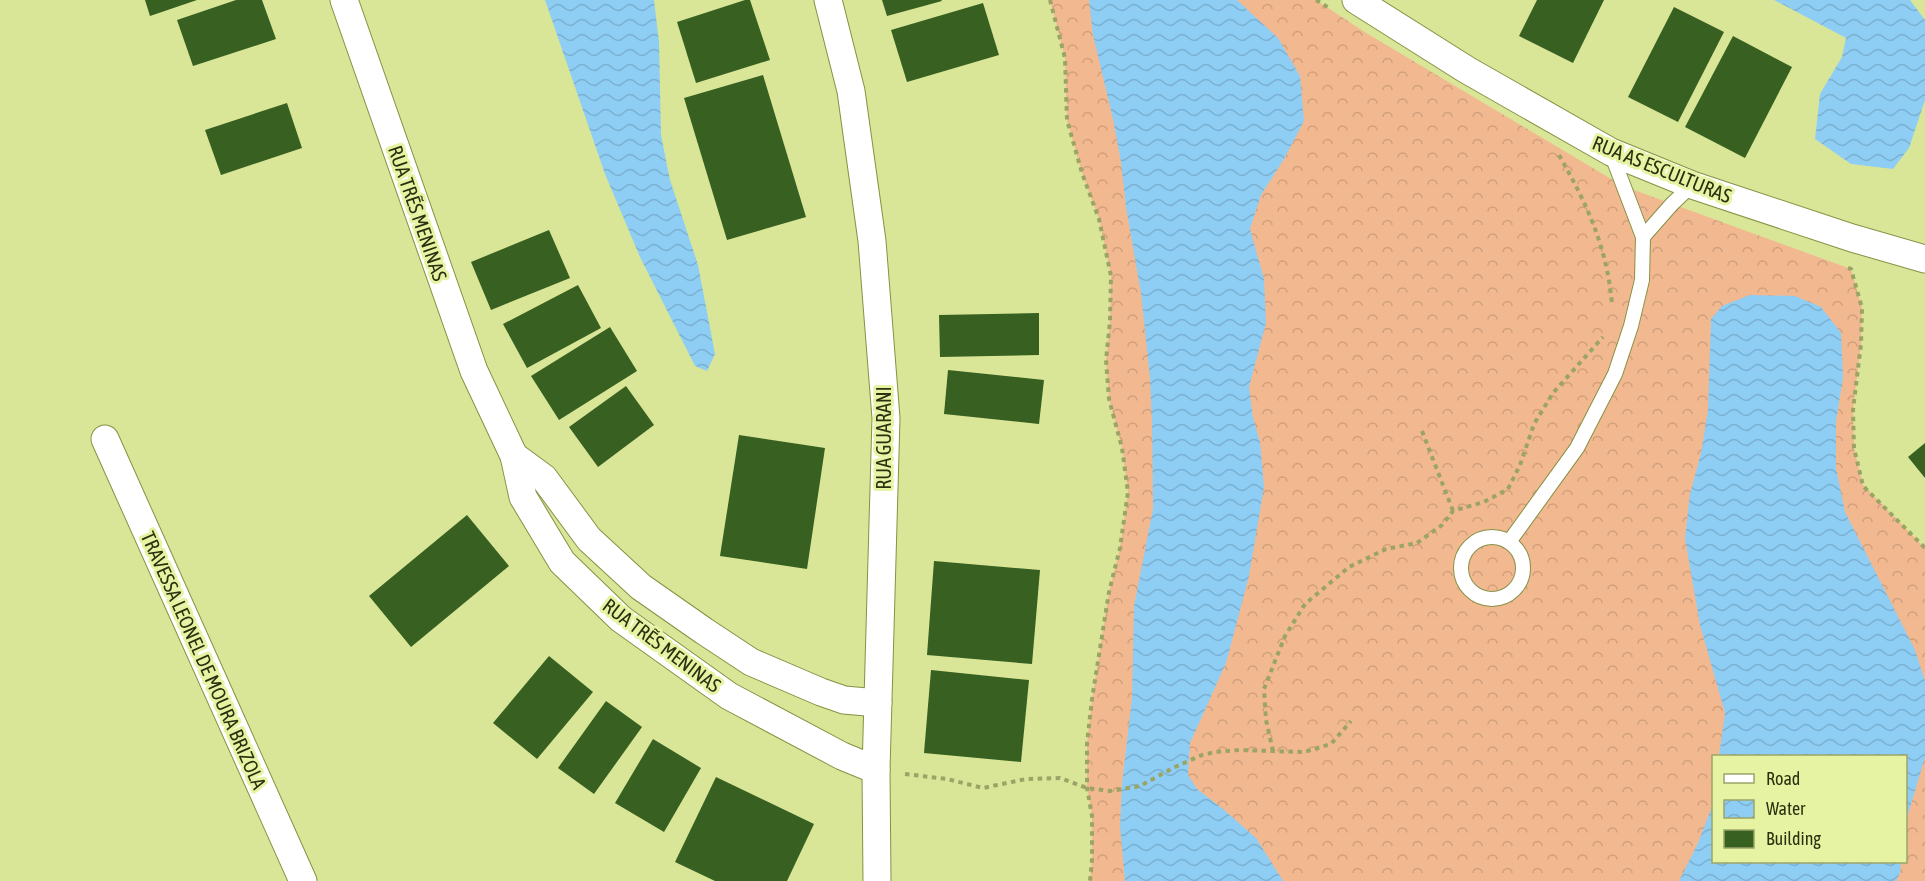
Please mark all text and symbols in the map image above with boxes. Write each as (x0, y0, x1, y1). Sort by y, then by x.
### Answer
street label: RUA AS ESCULTURAS (1589, 131, 1735, 207)
street label: RUA TRẼS MENINAS (384, 142, 452, 284)
street label: RUA GUARANI (872, 386, 895, 490)
street label: TRAVESSA LEONEL DE MOURA BRIZOLA (137, 528, 271, 792)
street label: RUA TRẼS MENINAS (599, 593, 725, 697)
legend (1712, 755, 1907, 863)
text: Road (1766, 768, 1800, 789)
text: Water (1766, 798, 1806, 819)
text: Building (1766, 828, 1821, 849)

